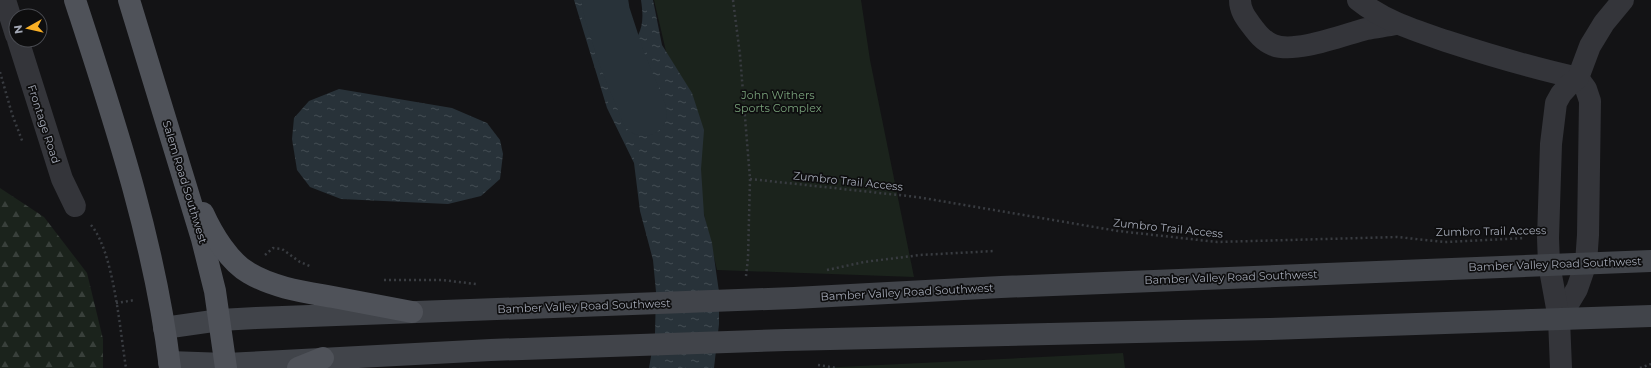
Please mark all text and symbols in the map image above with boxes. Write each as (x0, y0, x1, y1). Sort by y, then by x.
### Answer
north arrow (8, 8, 48, 48)
text: N (11, 24, 26, 35)
street label: Frontage Road (25, 83, 63, 165)
park label: John Withers Sports Complex (734, 88, 822, 115)
street label: Salem Road Southwest (160, 119, 211, 246)
street label: Zumbro Trail Access (792, 168, 904, 194)
street label: Zumbro Trail Access (1112, 215, 1224, 241)
street label: Zumbro Trail Access (1436, 223, 1547, 239)
street label: Bamber Valley Road Southwest (1468, 254, 1642, 274)
street label: Bamber Valley Road Southwest (1144, 267, 1318, 287)
street label: Bamber Valley Road Southwest (820, 280, 994, 304)
street label: Bamber Valley Road Southwest (497, 296, 671, 316)

